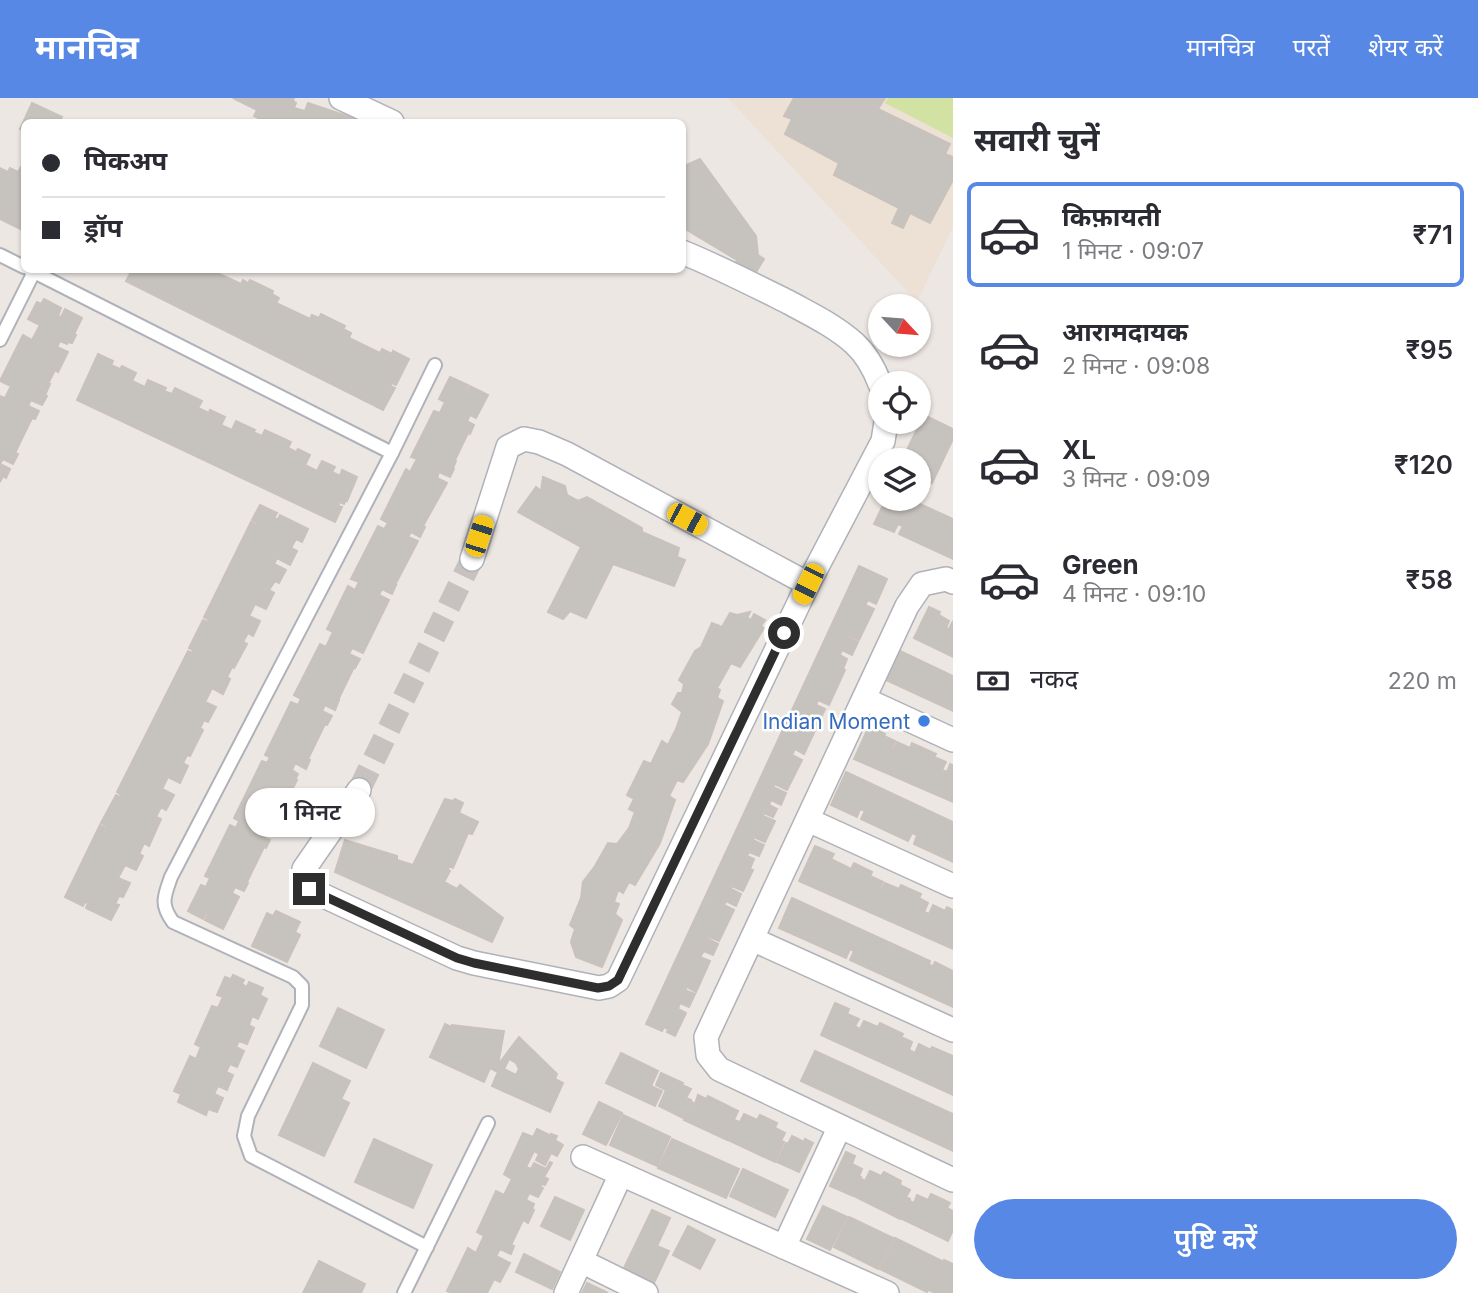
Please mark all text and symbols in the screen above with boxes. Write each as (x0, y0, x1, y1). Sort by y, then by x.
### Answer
text: मानचित्र (35, 27, 139, 67)
text: मानचित्र (1186, 33, 1255, 62)
text: परतें (1293, 33, 1330, 62)
text: शेयर करें (1368, 33, 1443, 62)
text: सवारी चुनें (974, 120, 1099, 159)
text: पिकअप (84, 145, 167, 176)
text: किफ़ायती (1062, 201, 1161, 232)
icon: car (978, 203, 1041, 266)
text: ड्रॉप (84, 212, 122, 243)
text: ₹71 (1412, 219, 1453, 250)
text: 1 मिनट · 09:07 (1062, 237, 1204, 265)
north arrow (868, 294, 931, 357)
map controls (868, 294, 931, 511)
text: आरामदायक (1062, 316, 1188, 347)
icon: car (978, 318, 1041, 381)
text: ₹95 (1405, 334, 1453, 365)
text: 2 मिनट · 09:08 (1062, 352, 1210, 380)
button: locate (868, 371, 931, 434)
icon: car (978, 433, 1041, 496)
text: XL (1062, 434, 1096, 465)
button: layers (868, 448, 931, 511)
text: ₹120 (1394, 449, 1453, 480)
text: 3 मिनट · 09:09 (1062, 465, 1210, 493)
car (664, 500, 711, 538)
car (463, 513, 496, 559)
icon: car (978, 548, 1041, 611)
text: Green (1062, 549, 1139, 580)
car (790, 561, 827, 607)
text: ₹58 (1405, 564, 1453, 595)
text: 4 मिनट · 09:10 (1062, 580, 1206, 608)
route start (768, 617, 800, 649)
icon: cash (974, 662, 1012, 700)
text: नकद (1030, 663, 1078, 694)
text: 220 m (1388, 667, 1457, 695)
place label: Indian Moment (762, 709, 910, 734)
marker: Indian Moment (916, 713, 932, 729)
callout: 1 मिनट (244, 788, 374, 836)
text: 1 मिनट (279, 798, 341, 826)
route end (293, 873, 325, 905)
button: पुष्टि करें (974, 1199, 1457, 1279)

